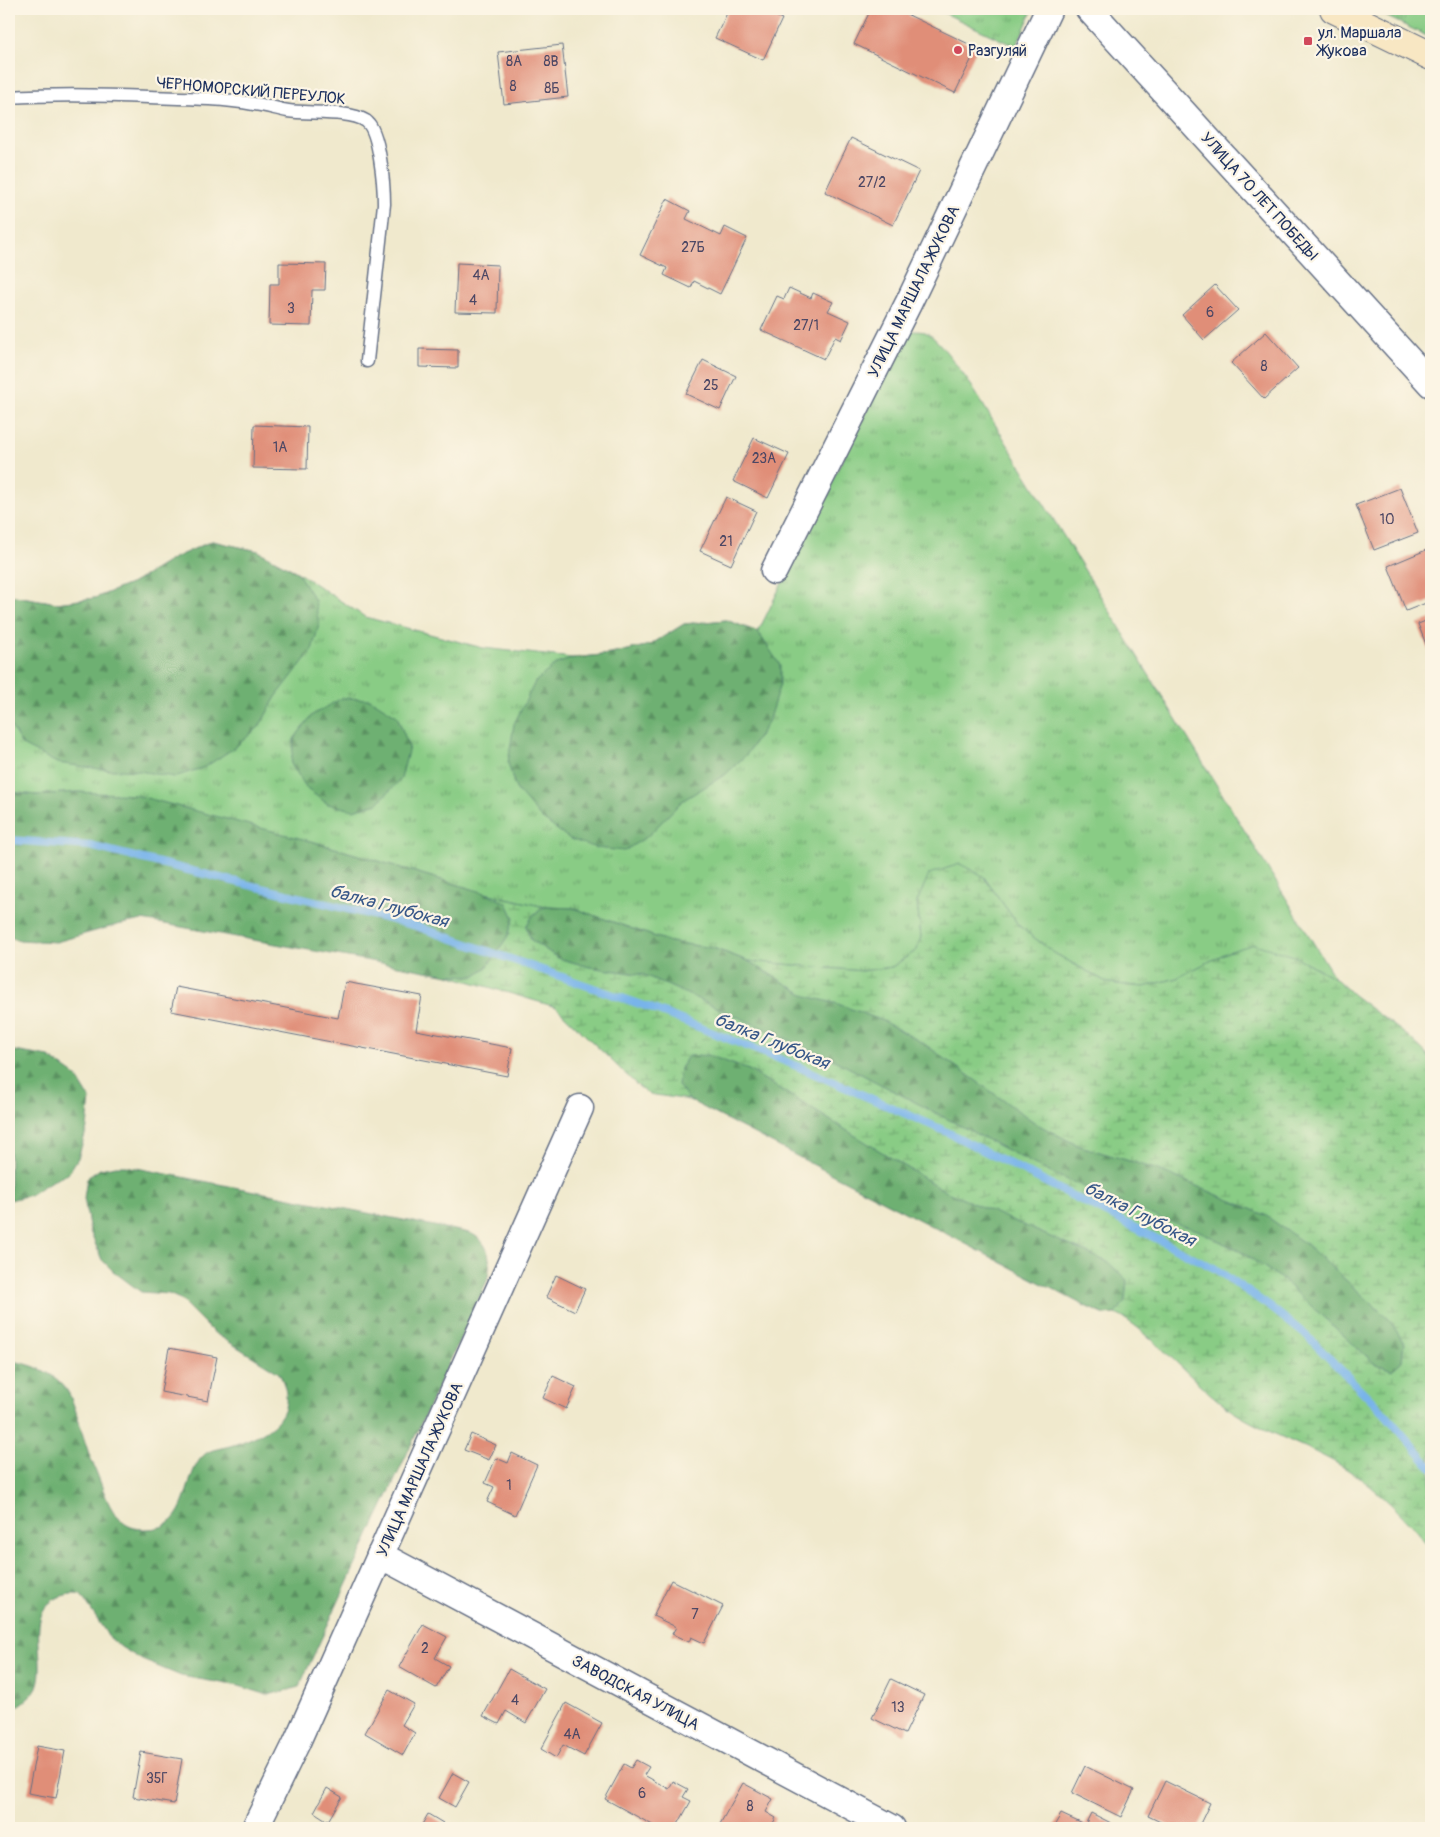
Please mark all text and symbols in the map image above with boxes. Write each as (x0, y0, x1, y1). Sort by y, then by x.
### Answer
place label: ул. Маршала Жукова (1315, 23, 1401, 61)
marker: ул. Маршала Жукова (1302, 35, 1314, 47)
place label: Разгуляй (968, 41, 1027, 61)
marker: Разгуляй (952, 44, 964, 56)
house number: 8А (506, 53, 522, 70)
house number: 8В (544, 53, 559, 70)
street label: ЧЕРНОМОРСКИЙ ПЕРЕУЛОК (155, 73, 347, 109)
house number: 8 (509, 78, 517, 95)
house number: 8Б (544, 80, 560, 97)
street label: УЛИЦА 70 ЛЕТ ПОБЕДЫ (1196, 128, 1323, 265)
house number: 27/2 (858, 174, 886, 191)
street label: УЛИЦА МАРШАЛА ЖУКОВА (864, 202, 964, 381)
house number: 27Б (681, 239, 705, 256)
house number: 4А (472, 267, 490, 284)
house number: 4 (469, 292, 477, 309)
house number: 3 (287, 300, 295, 317)
house number: 6 (1206, 304, 1214, 321)
house number: 27/1 (793, 317, 819, 334)
house number: 8 (1260, 358, 1268, 375)
house number: 25 (703, 377, 719, 394)
house number: 1А (273, 439, 287, 456)
house number: 23А (752, 450, 776, 467)
house number: 10 (1379, 511, 1395, 528)
house number: 21 (719, 533, 733, 550)
water label: балка Глубокая (327, 880, 452, 934)
water label: балка Глубокая (711, 1008, 834, 1075)
water label: балка Глубокая (1080, 1177, 1201, 1253)
street label: УЛИЦА МАРШАЛА ЖУКОВА (372, 1379, 467, 1560)
house number: 1 (506, 1477, 512, 1494)
house number: 7 (691, 1606, 699, 1623)
house number: 2 (421, 1640, 429, 1657)
street label: ЗАВОДСКАЯ УЛИЦА (568, 1651, 703, 1735)
house number: 4 (511, 1692, 519, 1709)
house number: 13 (891, 1699, 905, 1716)
house number: 4А (563, 1726, 581, 1743)
house number: 35Г (146, 1770, 168, 1787)
house number: 6 (638, 1785, 646, 1802)
house number: 8 (746, 1798, 754, 1815)

